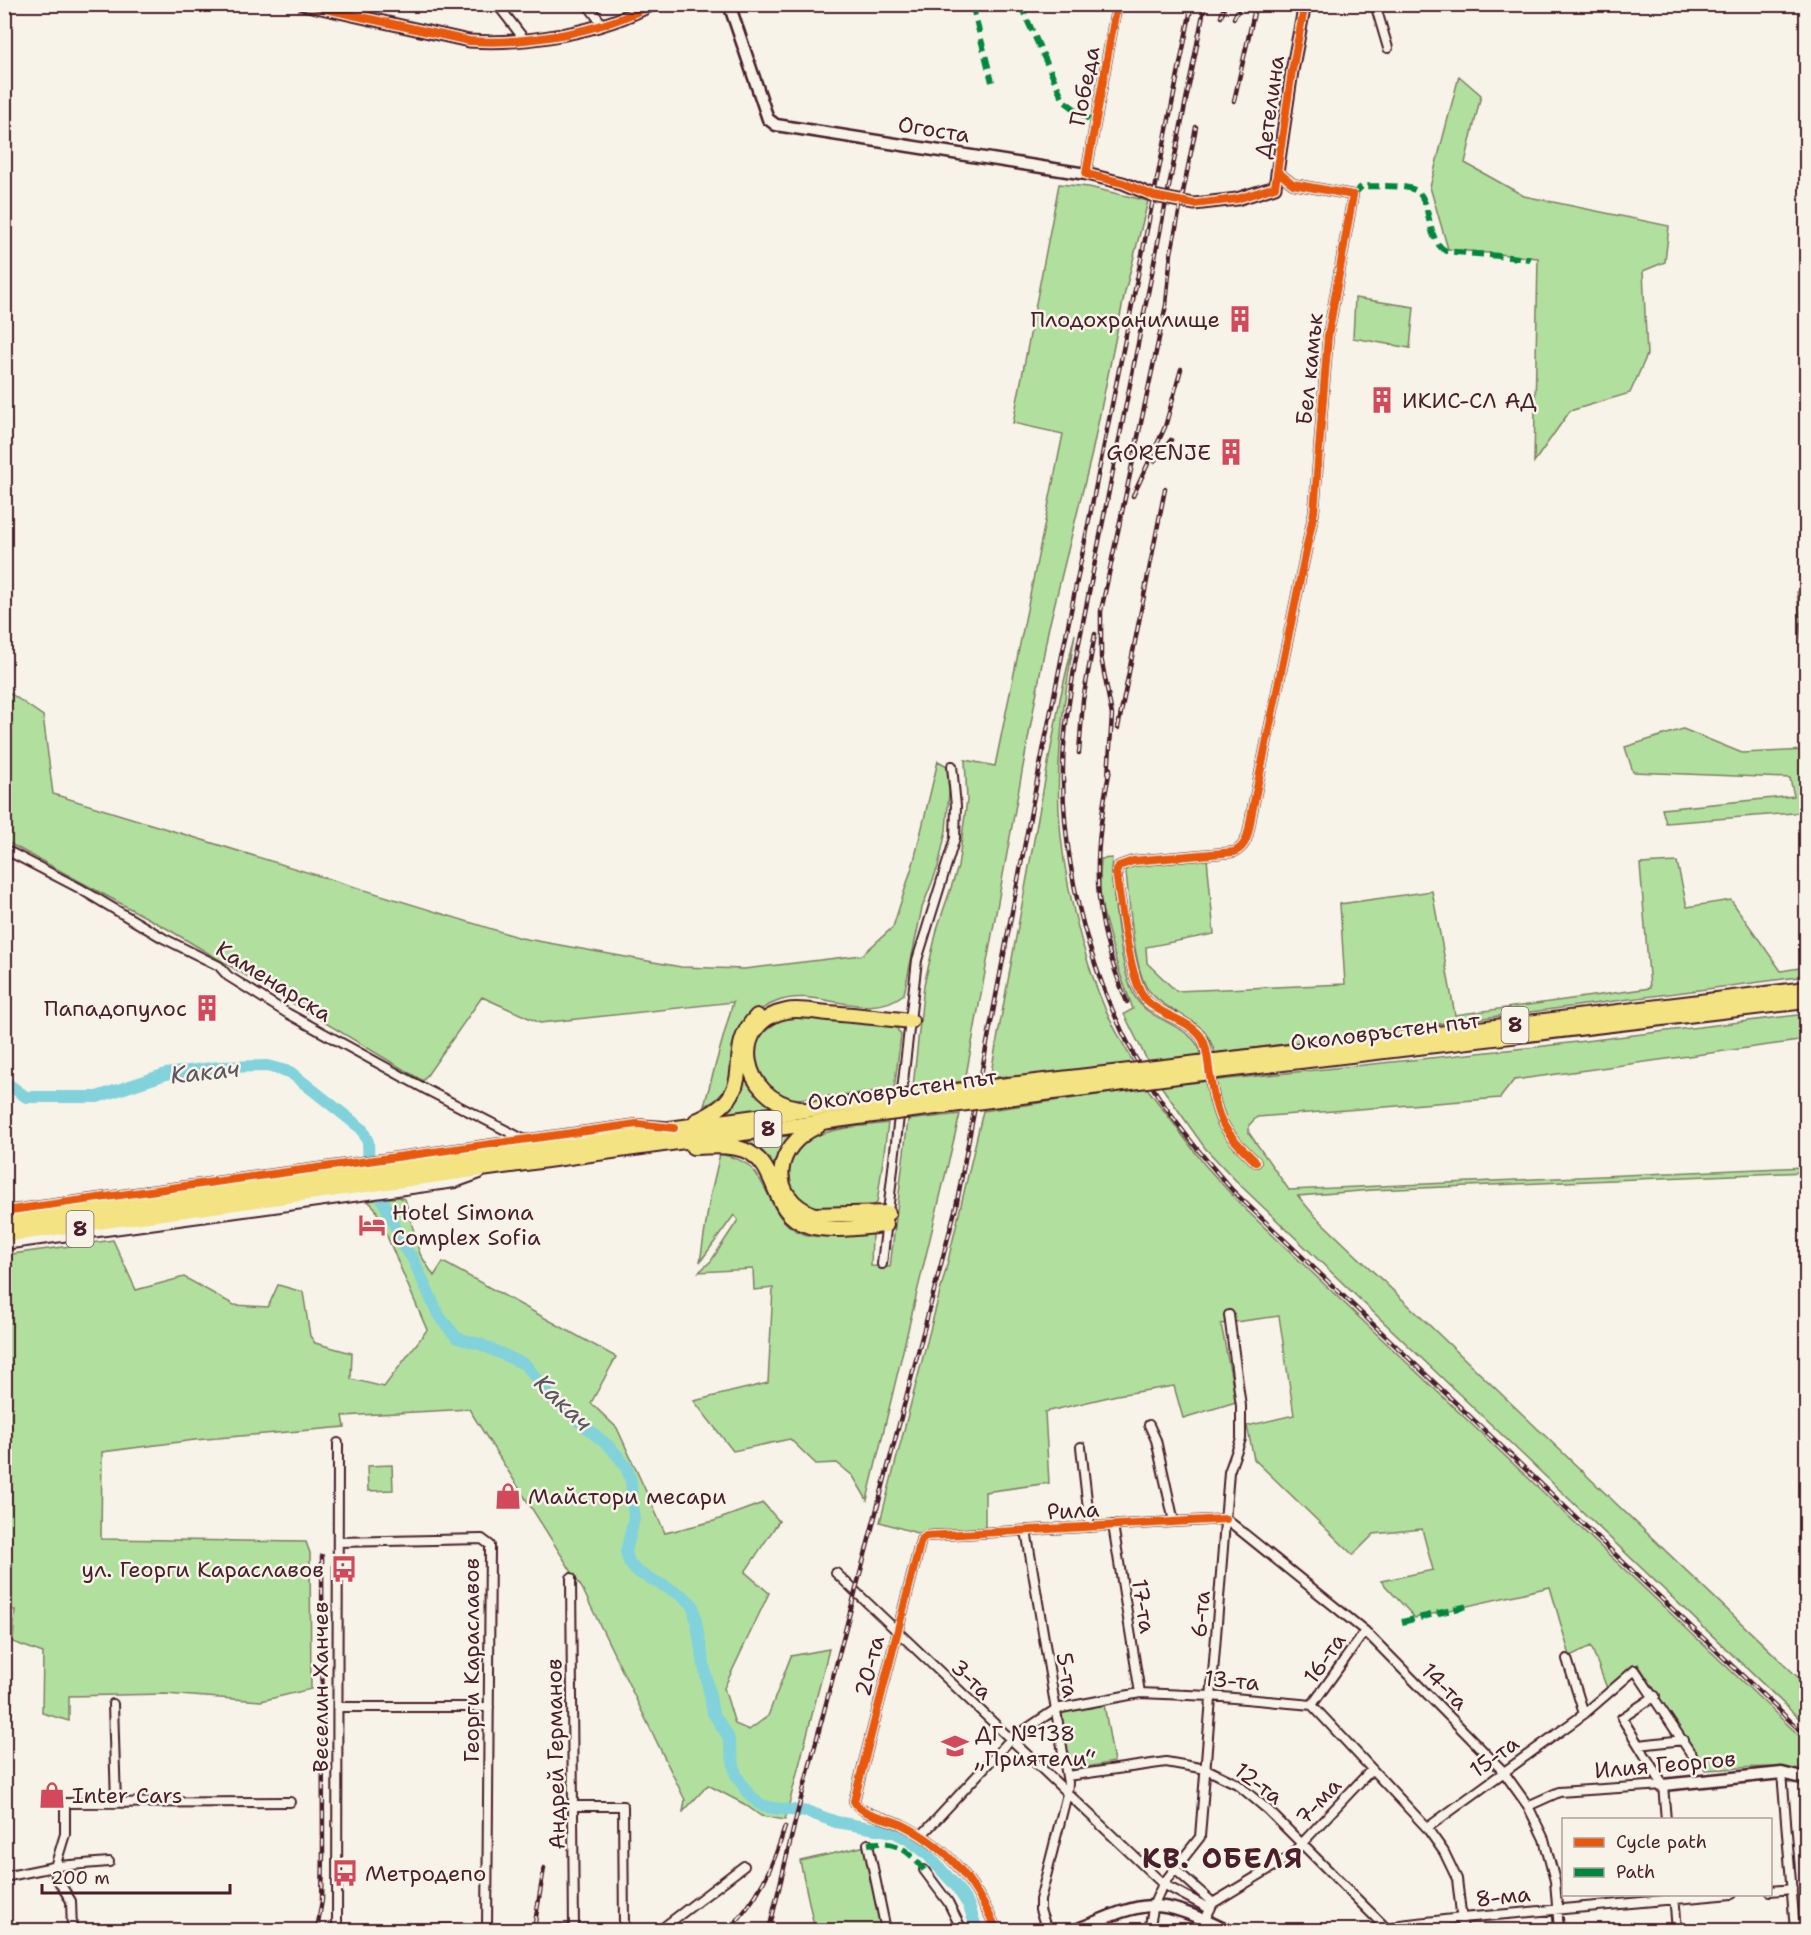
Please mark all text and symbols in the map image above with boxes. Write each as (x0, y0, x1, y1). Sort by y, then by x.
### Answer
street label: Победа (1063, 44, 1106, 128)
street label: Детелина (1248, 53, 1291, 161)
street label: Огоста (896, 109, 972, 150)
building icon: Плодохранилище (1225, 304, 1255, 334)
place label: Плодохранилище (1031, 305, 1220, 334)
street label: Бел камък (1289, 311, 1330, 426)
building icon: ИКИС-СЛ АД (1367, 385, 1397, 415)
place label: ИКИС-СЛ АД (1402, 386, 1537, 415)
building icon: GORENJE (1216, 437, 1246, 467)
place label: GORENJE (1106, 438, 1211, 467)
street label: Каменарска (210, 934, 337, 1029)
building icon: Пападопулос (192, 993, 222, 1023)
place label: Пападопулос (44, 994, 187, 1023)
street label: Околовръстен път (1289, 1005, 1482, 1058)
road number: 8 (1502, 1007, 1528, 1043)
water label: Какач (169, 1052, 241, 1092)
street label: Околовръстен път (806, 1062, 999, 1117)
road number: 8 (754, 1111, 782, 1147)
place label: Hotel Simona Complex Sofia (392, 1198, 541, 1252)
hotel icon: Hotel Simona Complex Sofia (357, 1210, 387, 1240)
road number: 8 (66, 1211, 94, 1247)
water label: Какач (527, 1367, 599, 1439)
shop icon: Майстори месари (493, 1481, 523, 1511)
place label: Майстори месари (528, 1482, 726, 1511)
street label: Рила (1046, 1495, 1100, 1526)
bus stop icon: ул. Георги Караславов (329, 1554, 359, 1584)
place label: ул. Георги Караславов (82, 1555, 324, 1584)
street label: Георги Караславов (457, 1558, 486, 1762)
street label: 17-та (1125, 1577, 1162, 1636)
street label: 6-та (1184, 1589, 1217, 1639)
street label: Веселин Ханчев (306, 1602, 335, 1772)
street label: 16-та (1297, 1627, 1352, 1689)
street label: 20-та (848, 1632, 891, 1700)
street label: 5-та (1050, 1650, 1085, 1700)
street label: 3-та (945, 1653, 999, 1706)
street label: 14-та (1415, 1656, 1475, 1716)
street label: Андрей Германов (539, 1658, 572, 1850)
street label: 13-та (1203, 1664, 1261, 1697)
place label: ДГ №138 „Приятели“ (974, 1719, 1096, 1773)
street label: 15-та (1464, 1729, 1525, 1784)
school or university icon: ДГ №138 „Приятели“ (940, 1731, 970, 1761)
street label: Илия Георгов (1593, 1744, 1737, 1785)
street label: 12-та (1228, 1756, 1289, 1811)
street label: 7-ма (1289, 1771, 1348, 1831)
shop icon: Inter Cars (37, 1780, 67, 1810)
place label: Inter Cars (72, 1781, 183, 1810)
legend (1562, 1818, 1772, 1896)
text: Cycle path (1616, 1830, 1707, 1854)
district label: КВ. ОБЕЛЯ (1142, 1839, 1304, 1877)
scale bar (42, 1857, 230, 1895)
bus stop icon: Метродепо (330, 1858, 360, 1888)
place label: Метродепо (365, 1859, 486, 1888)
text: Path (1616, 1860, 1655, 1884)
text: 200 m (51, 1866, 110, 1890)
street label: 8-ма (1474, 1879, 1532, 1914)

